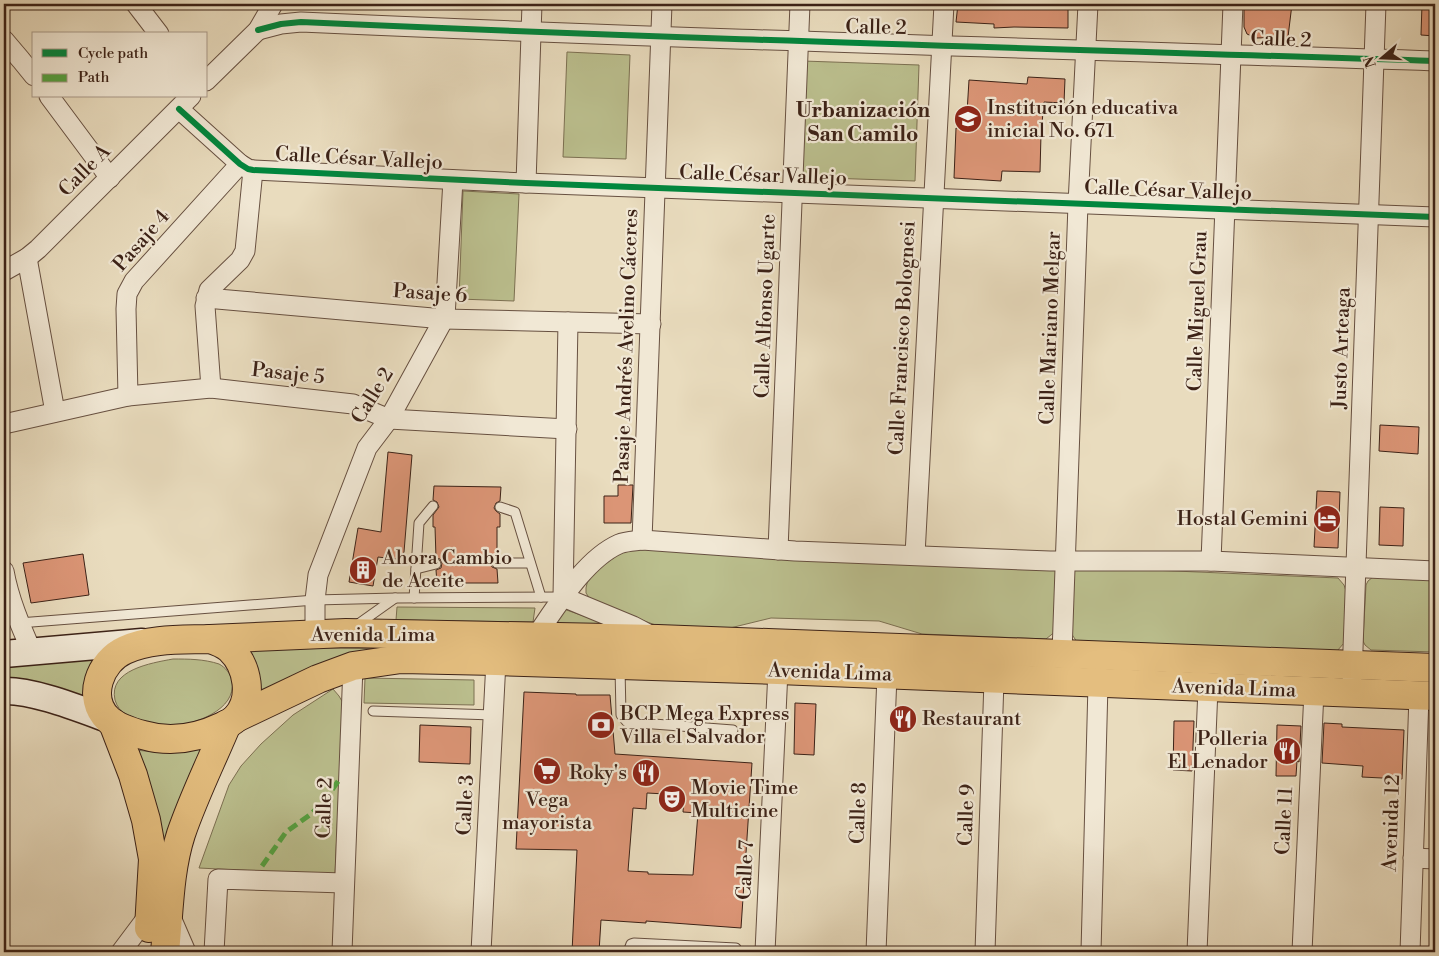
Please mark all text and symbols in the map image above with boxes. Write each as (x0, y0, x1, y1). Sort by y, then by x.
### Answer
street label: Calle 2 (845, 15, 907, 41)
street label: Calle 2 (1250, 26, 1312, 54)
legend (32, 32, 208, 98)
north arrow (1356, 32, 1406, 82)
text: Cycle path (78, 44, 148, 63)
text: N (1360, 54, 1381, 70)
text: Path (78, 68, 110, 87)
place label: Institución educativa inicial No. 671 (987, 96, 1179, 144)
district label: Urbanización San Camilo (796, 98, 930, 148)
school or university icon: Institución educativa inicial No. 671 (953, 104, 983, 134)
street label: Calle A (54, 139, 117, 202)
street label: Calle César Vallejo (275, 142, 443, 176)
street label: Calle César Vallejo (679, 161, 847, 191)
street label: Calle César Vallejo (1084, 176, 1252, 206)
street label: Pasaje 4 (108, 205, 176, 277)
street label: Pasaje Andrés Avelino Cáceres (610, 208, 644, 484)
street label: Calle Alfonso Ugarte (750, 213, 782, 399)
street label: Calle Francisco Bolognesi (884, 220, 922, 456)
street label: Calle Mariano Melgar (1035, 230, 1067, 425)
street label: Calle Miguel Grau (1183, 230, 1213, 392)
street label: Pasaje 6 (392, 279, 468, 309)
street label: Justo Arteaga (1327, 286, 1357, 410)
street label: Pasaje 5 (250, 358, 326, 390)
street label: Calle 2 (346, 363, 400, 429)
hotel icon: Hostal Gemini (1312, 504, 1342, 534)
place label: Hostal Gemini (1177, 507, 1308, 532)
place label: Ahora Cambio de Aceite (381, 546, 512, 594)
building icon: Ahora Cambio de Aceite (348, 555, 378, 585)
street label: Avenida Lima (310, 623, 436, 648)
street label: Avenida Lima (767, 658, 893, 688)
street label: Avenida Lima (1171, 674, 1297, 704)
place label: BCP Mega Express Villa el Salvador (619, 702, 790, 750)
restaurant icon: Restaurant (888, 704, 918, 734)
place label: Restaurant (922, 707, 1021, 732)
bank icon: BCP Mega Express Villa el Salvador (586, 710, 616, 740)
place label: Polleria El Lenador (1168, 727, 1269, 775)
restaurant icon: Polleria El Lenador (1272, 736, 1302, 766)
supermarket icon: Vega mayorista (532, 756, 562, 786)
restaurant icon: Roky's (631, 758, 661, 788)
place label: Roky's (569, 761, 627, 786)
street label: Calle 3 (452, 774, 480, 836)
street label: Avenida 12 (1378, 774, 1406, 873)
place label: Movie Time Multicine (691, 776, 798, 824)
street label: Calle 2 (311, 777, 339, 839)
street label: Calle 8 (845, 781, 873, 845)
theatre icon: Movie Time Multicine (657, 784, 687, 814)
street label: Calle 9 (953, 784, 981, 846)
street label: Calle 11 (1271, 786, 1299, 856)
place label: Vega mayorista (502, 788, 593, 836)
street label: Calle 7 (732, 839, 760, 901)

